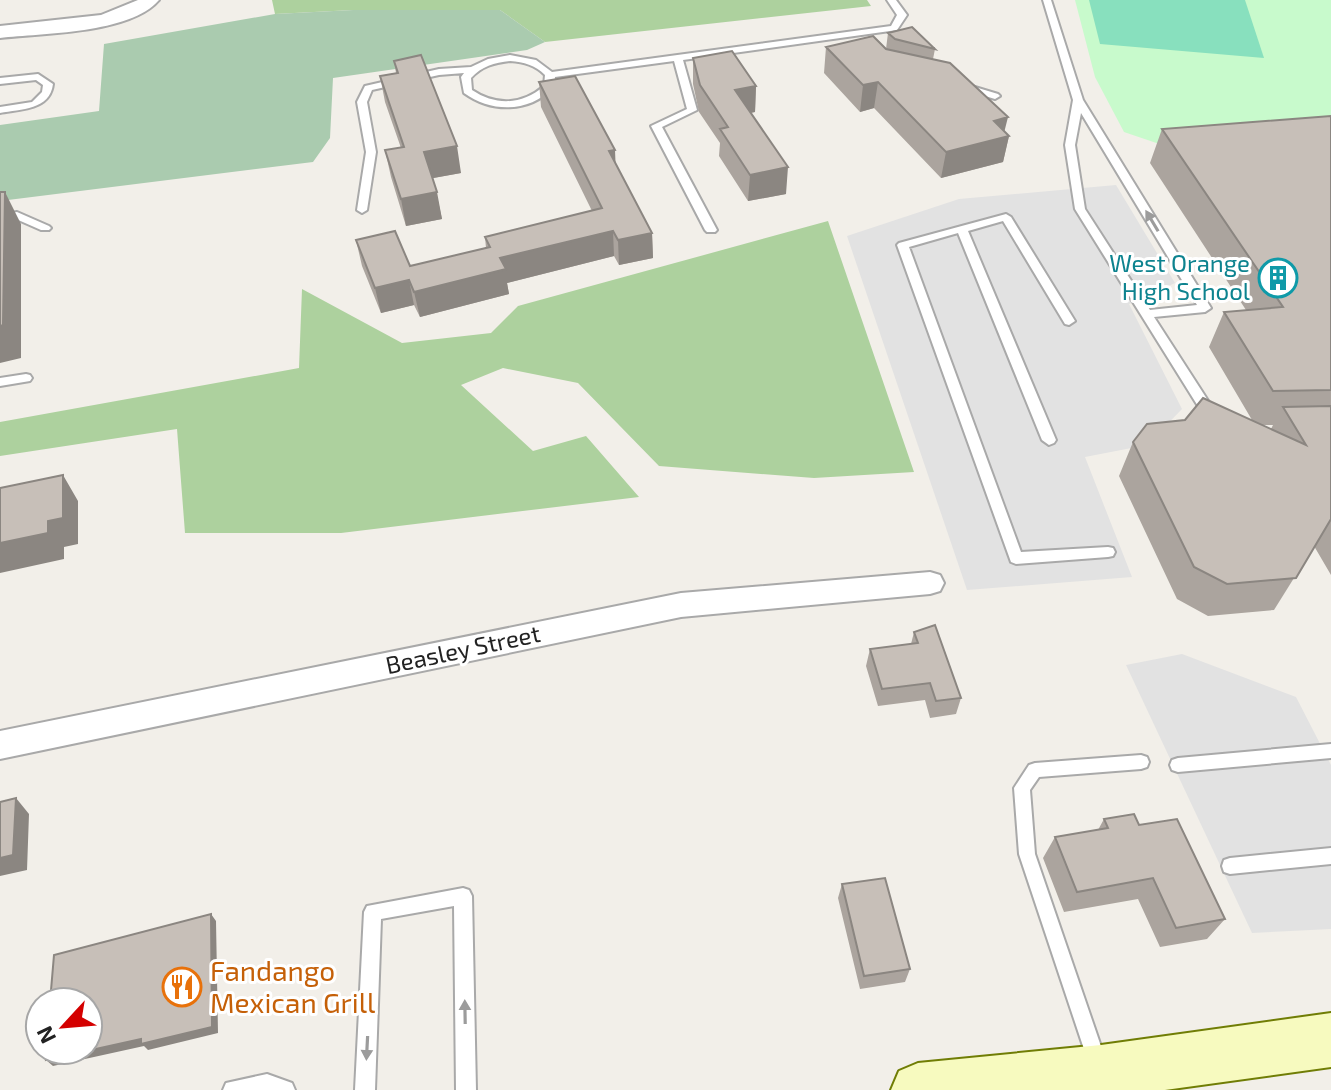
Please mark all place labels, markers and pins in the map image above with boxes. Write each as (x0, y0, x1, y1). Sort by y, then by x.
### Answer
place label: West Orange High School (1109, 248, 1250, 305)
building icon: West Orange High School (1257, 257, 1299, 299)
place label: Fandango Mexican Grill (210, 953, 376, 1019)
restaurant icon: Fandango Mexican Grill (161, 966, 203, 1008)

